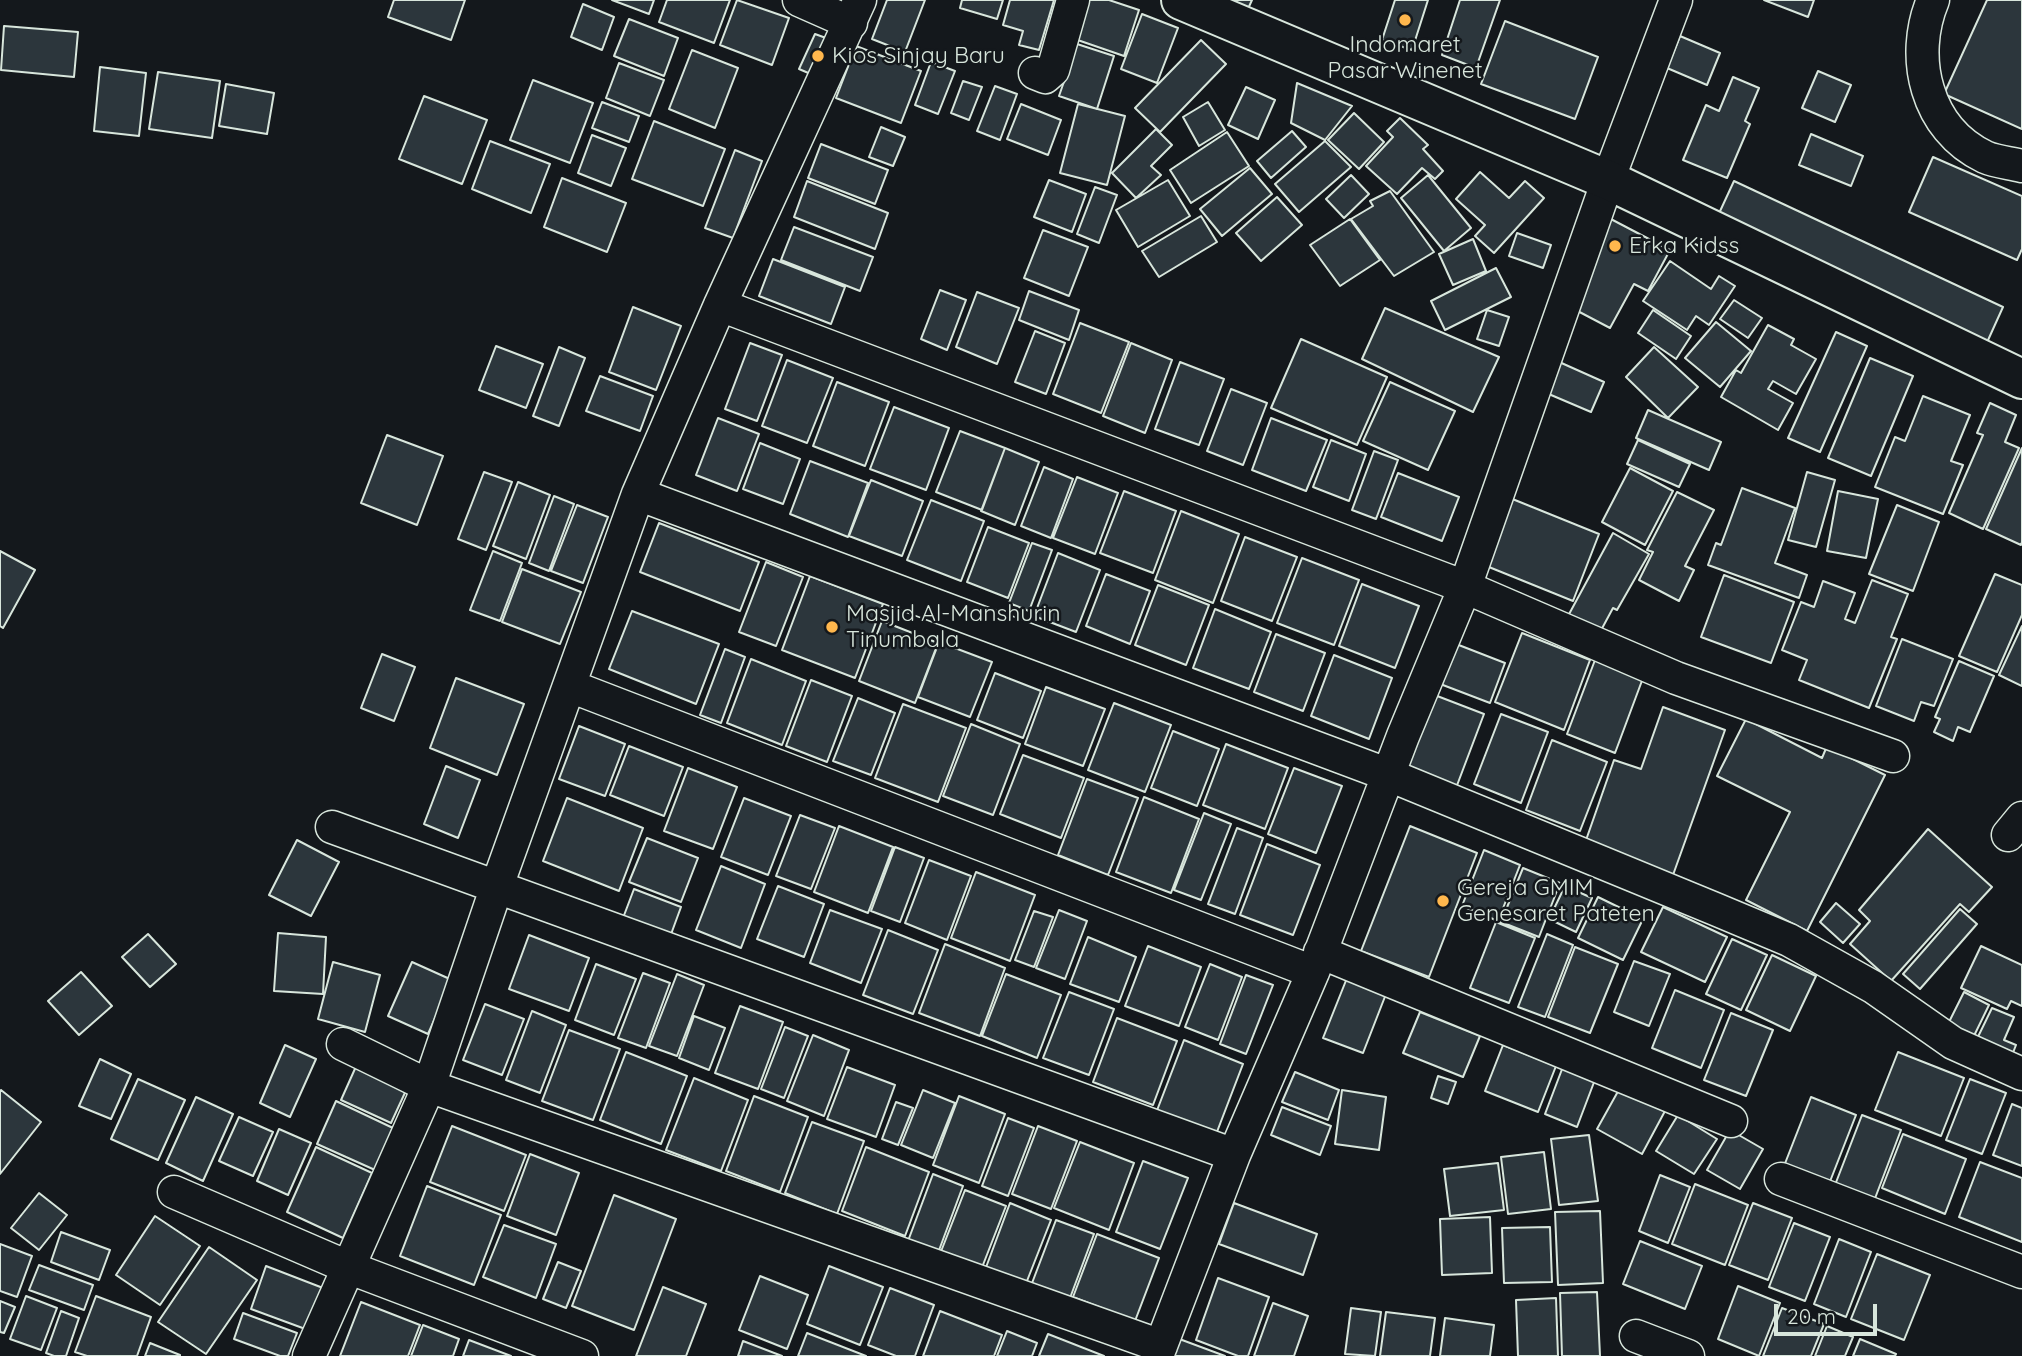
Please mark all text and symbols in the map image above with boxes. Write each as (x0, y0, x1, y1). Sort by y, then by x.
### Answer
marker: Indomaret Pasar Winenet (1397, 12, 1413, 28)
place label: Indomaret Pasar Winenet (1327, 31, 1483, 85)
place label: Kios Sinjay Baru (832, 42, 1005, 70)
marker: Kios Sinjay Baru (810, 48, 826, 64)
place label: Erka Kidss (1629, 232, 1739, 260)
marker: Erka Kidss (1607, 238, 1623, 254)
place label: Masjid Al-Manshurin Tinumbala (846, 600, 1060, 654)
marker: Masjid Al-Manshurin Tinumbala (824, 619, 840, 635)
place label: Gereja GMIM Genesaret Pateten (1457, 874, 1655, 928)
marker: Gereja GMIM Genesaret Pateten (1435, 893, 1451, 909)
scale bar (1777, 1290, 1880, 1334)
text: 20 m (1787, 1303, 1836, 1329)

